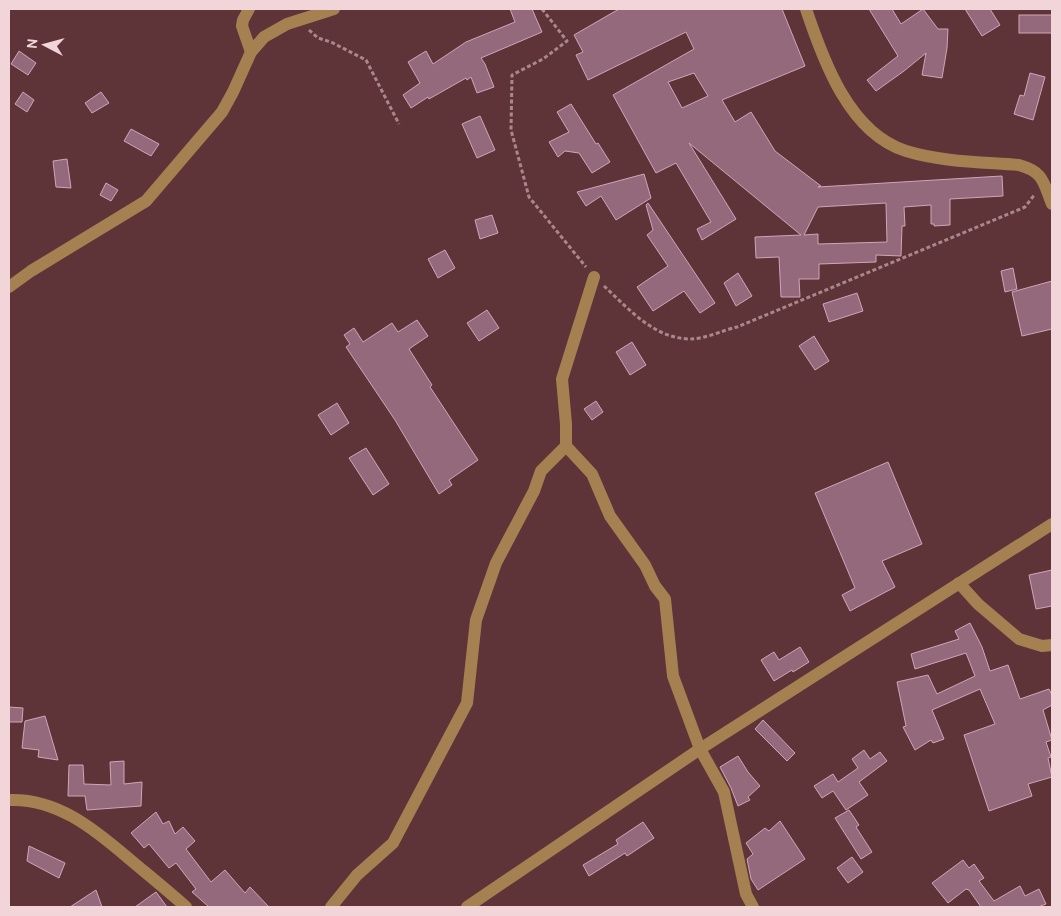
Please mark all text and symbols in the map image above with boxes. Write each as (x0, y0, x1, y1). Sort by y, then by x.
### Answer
north arrow (20, 20, 70, 70)
text: N (23, 38, 42, 50)

